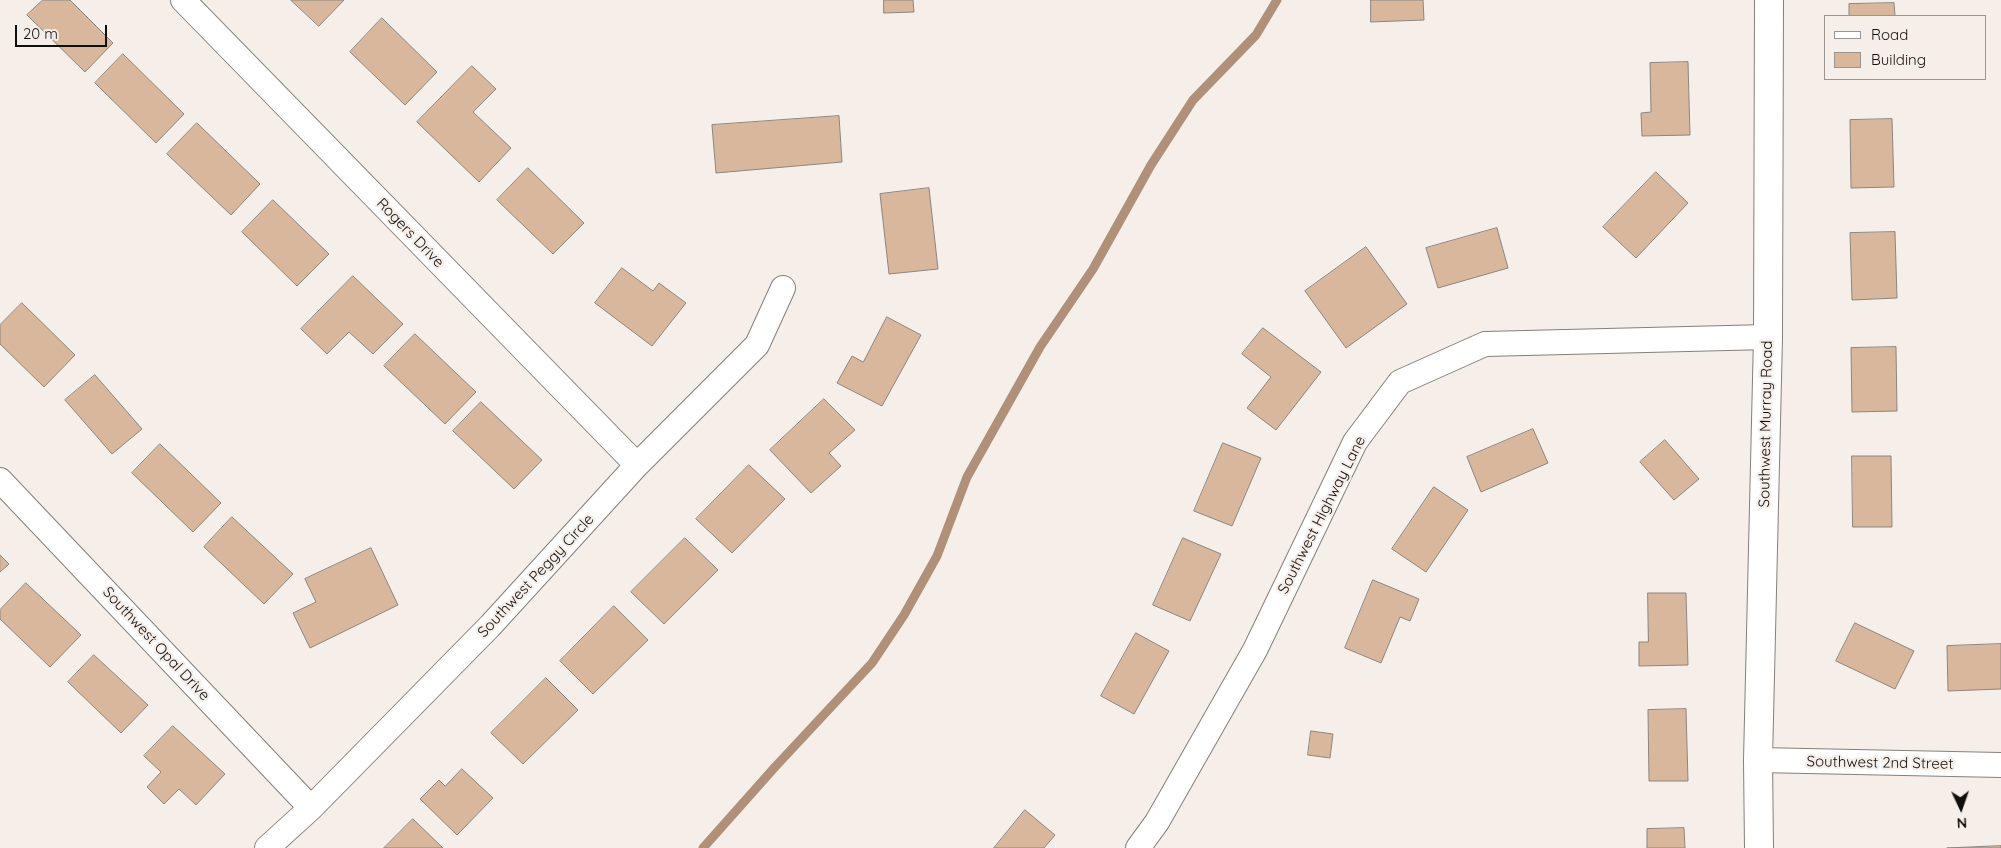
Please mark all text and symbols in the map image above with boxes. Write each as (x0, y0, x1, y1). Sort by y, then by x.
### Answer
scale bar (18, 15, 110, 47)
legend (1824, 15, 1986, 80)
text: 20 m (23, 24, 58, 43)
text: Road (1871, 25, 1908, 44)
text: Building (1871, 50, 1926, 69)
street label: Rogers Drive (372, 195, 448, 271)
street label: Southwest Murray Road (1756, 340, 1776, 508)
street label: Southwest Highway Lane (1274, 433, 1370, 597)
street label: Southwest Peggy Circle (474, 511, 598, 641)
street label: Southwest Opal Drive (99, 583, 213, 705)
street label: Southwest 2nd Street (1806, 753, 1954, 773)
north arrow (1936, 783, 1986, 833)
text: N (1956, 814, 1967, 832)

